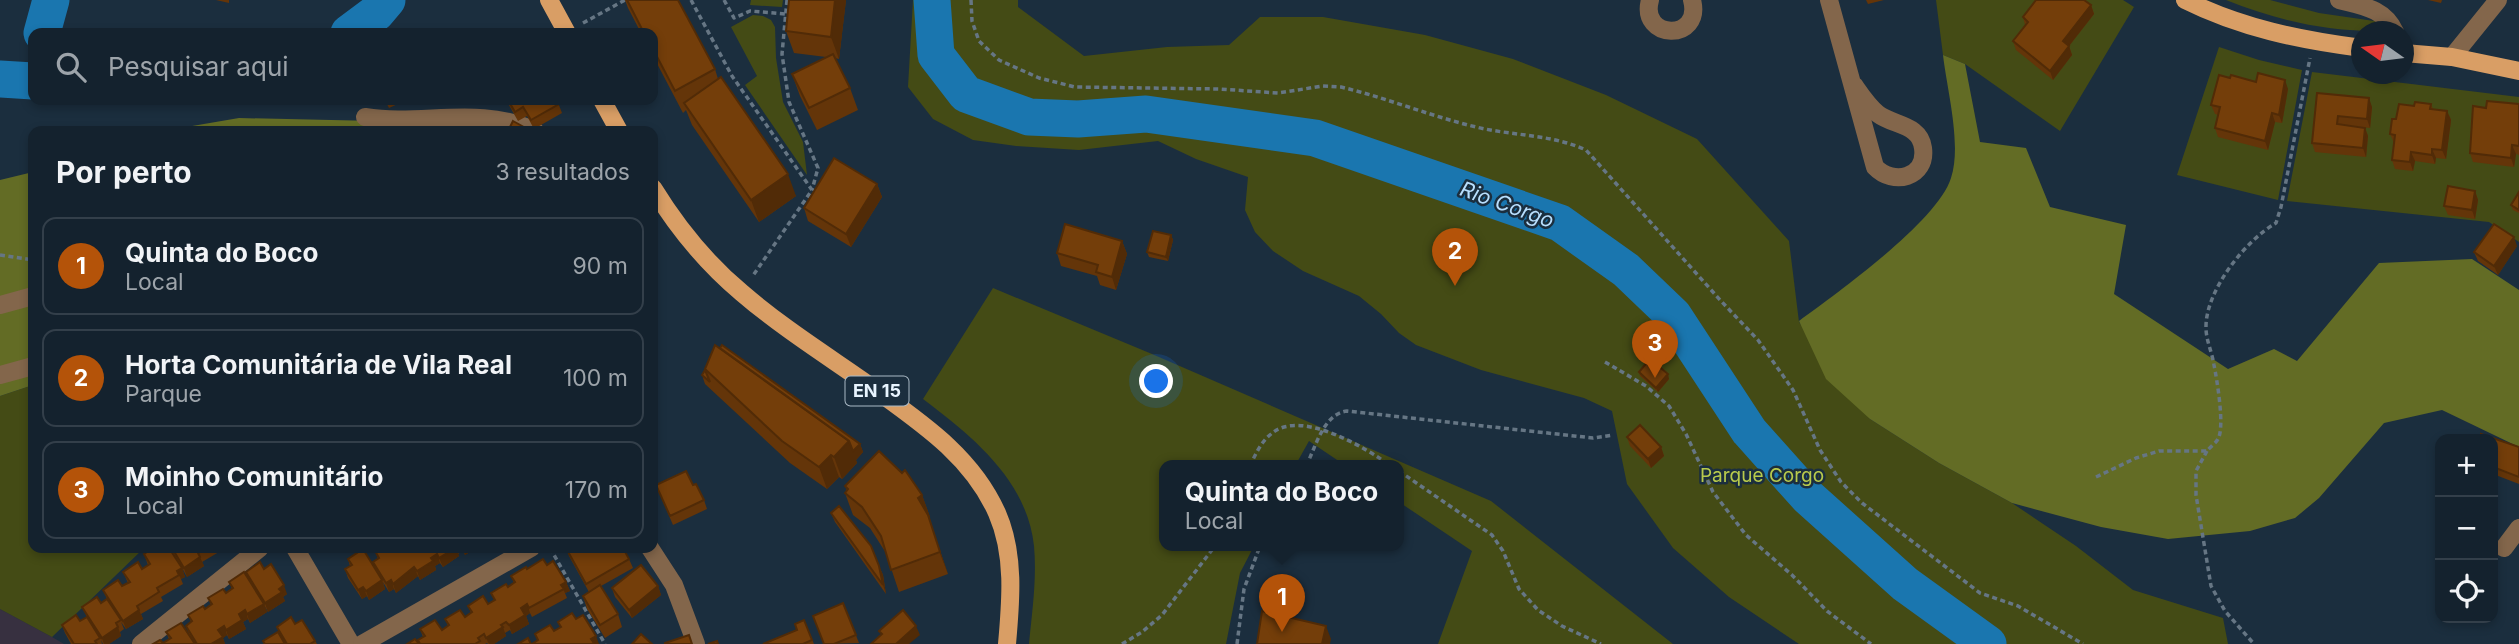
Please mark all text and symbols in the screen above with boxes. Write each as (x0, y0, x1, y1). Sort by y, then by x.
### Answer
north arrow (2351, 21, 2414, 84)
search box (28, 28, 658, 105)
icon: search (52, 48, 90, 86)
text: Pesquisar aqui (108, 51, 289, 82)
text: Por perto (56, 154, 192, 190)
text: 3 resultados (495, 158, 630, 186)
water label: Rio Corgo (1457, 176, 1558, 233)
pin: 2 (1432, 228, 1478, 286)
text: Quinta do Boco (125, 237, 318, 268)
text: 1 (76, 252, 86, 280)
text: 90 m (573, 252, 628, 280)
text: Local (125, 268, 184, 296)
pin: 3 (1632, 320, 1678, 378)
text: Horta Comunitária de Vila Real (125, 349, 512, 380)
text: 2 (74, 364, 88, 392)
text: 100 m (563, 364, 628, 392)
your location (1139, 364, 1173, 398)
road number: EN 15 (846, 376, 908, 405)
text: Parque (125, 380, 202, 408)
map controls (2435, 434, 2498, 623)
button: + (2435, 434, 2498, 497)
popup (1159, 460, 1404, 551)
text: Moinho Comunitário (125, 461, 384, 492)
park label: Parque Corgo (1700, 464, 1824, 487)
text: 3 (74, 476, 88, 504)
text: 170 m (565, 476, 628, 504)
text: Quinta do Boco (1185, 476, 1378, 507)
text: Local (125, 492, 184, 520)
button: − (2435, 497, 2498, 560)
text: Local (1185, 507, 1243, 535)
button: locate (2435, 560, 2498, 623)
pin: 1 (1259, 574, 1305, 632)

